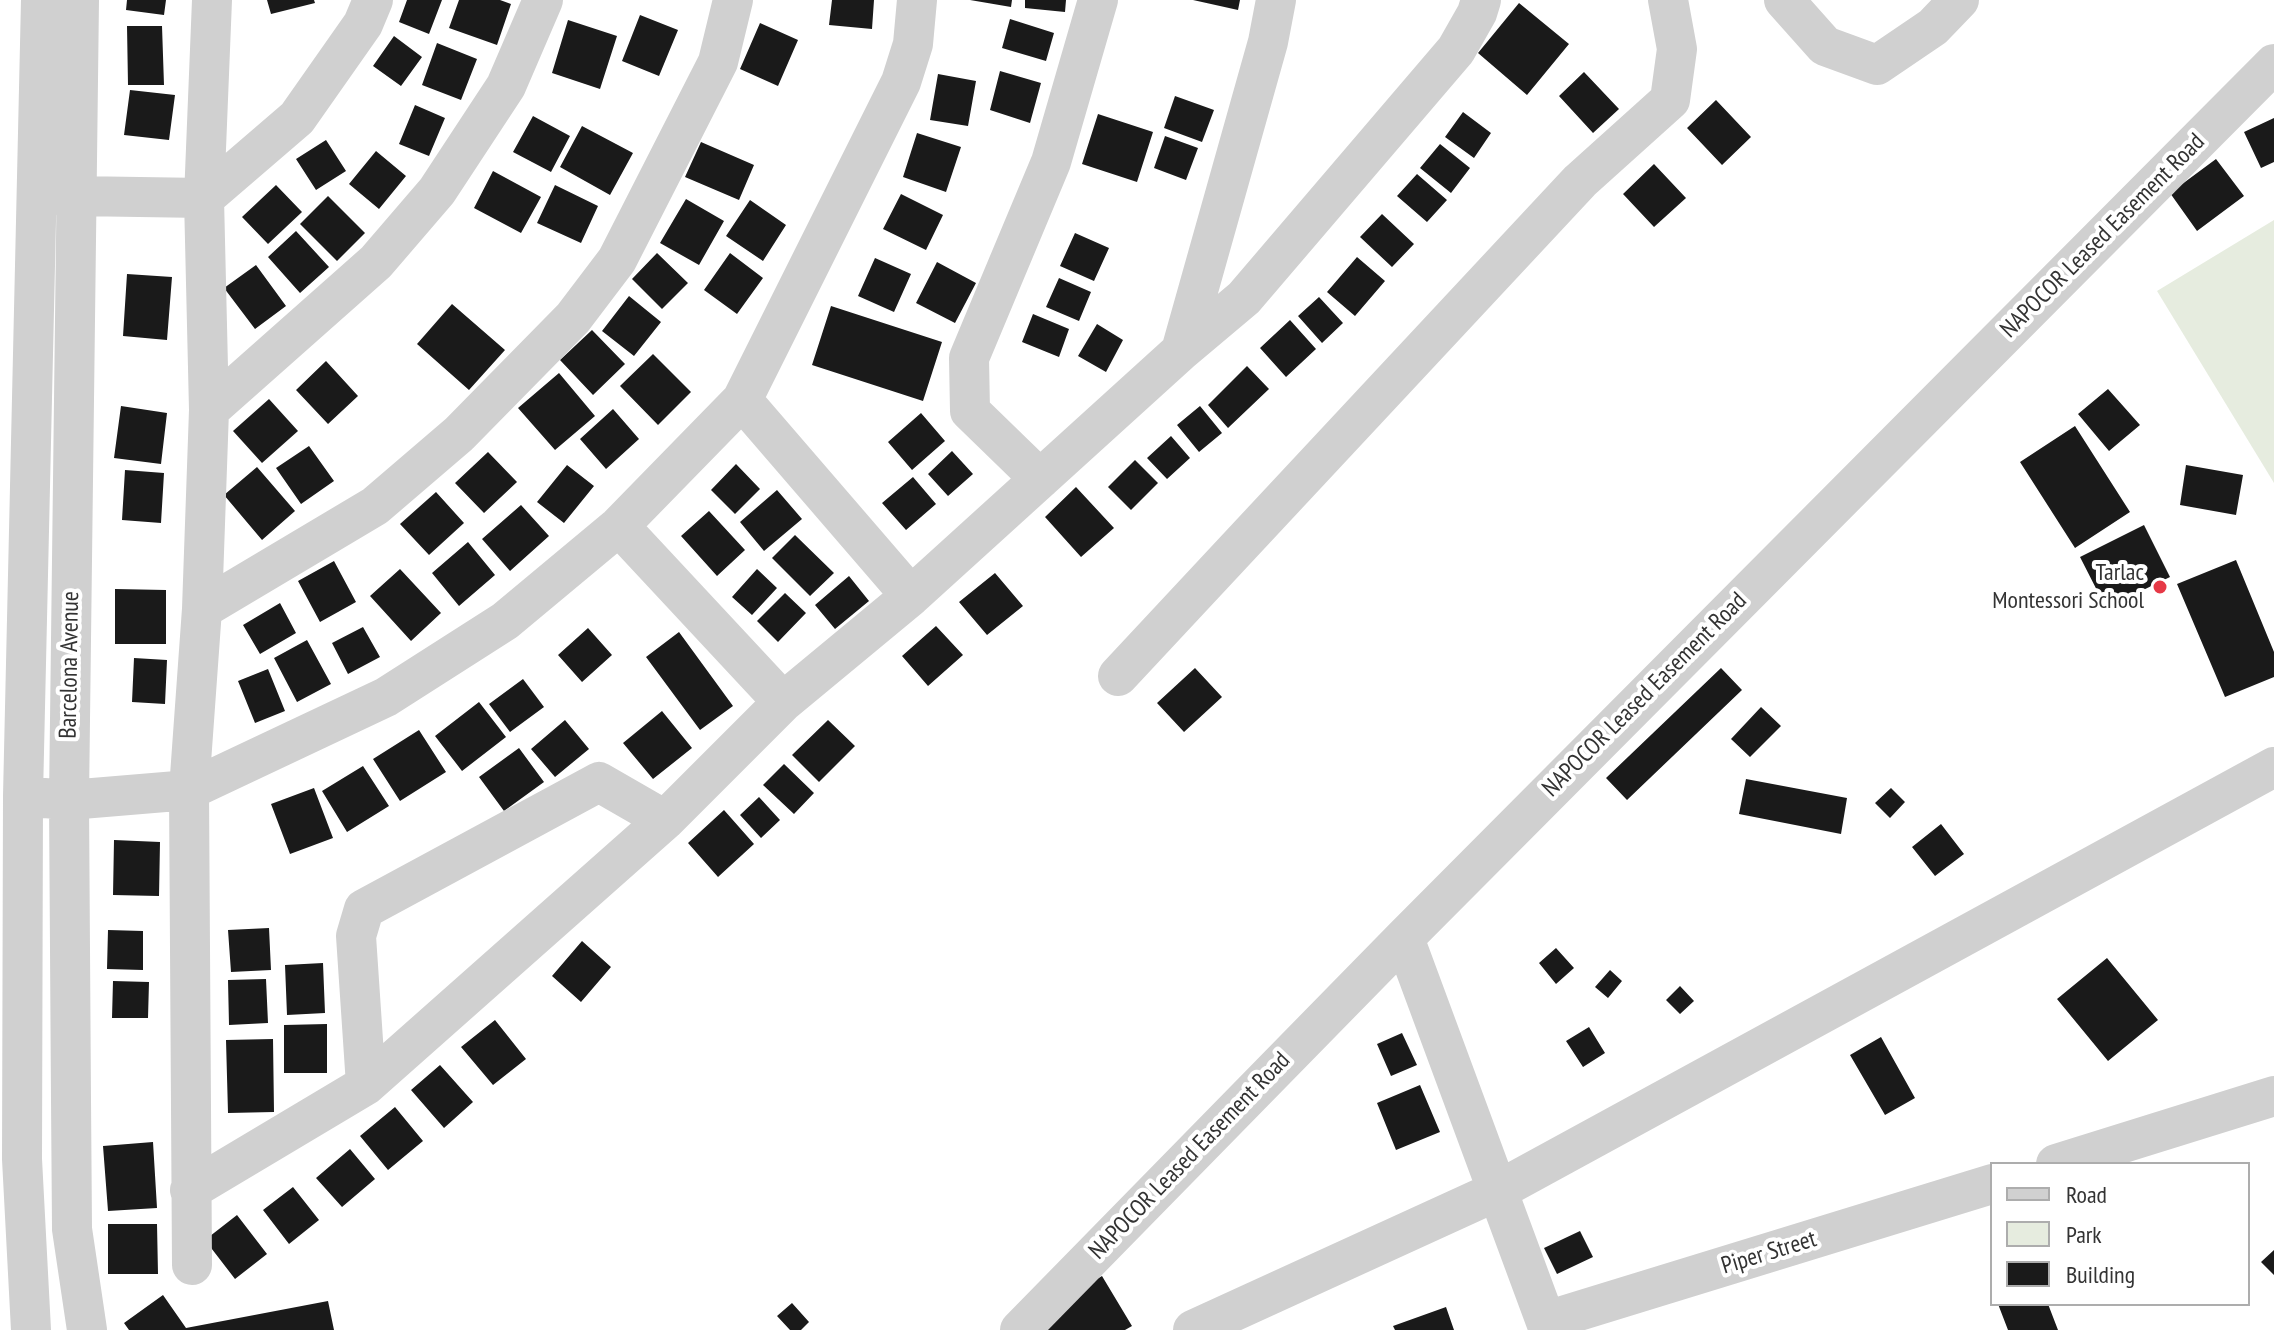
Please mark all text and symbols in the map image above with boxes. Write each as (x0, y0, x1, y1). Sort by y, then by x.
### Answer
street label: NAPOCOR Leased Easement Road (1995, 128, 2211, 344)
place label: Tarlac Montessori School (1992, 559, 2144, 615)
marker: Tarlac Montessori School (2151, 578, 2169, 596)
street label: NAPOCOR Leased Easement Road (1537, 587, 1753, 803)
street label: Barcelona Avenue (54, 591, 86, 739)
street label: NAPOCOR Leased Easement Road (1084, 1046, 1296, 1266)
legend (1990, 1162, 2250, 1306)
text: Road (2066, 1179, 2107, 1210)
text: Park (2066, 1219, 2102, 1250)
street label: Piper Street (1718, 1225, 1820, 1281)
text: Building (2066, 1259, 2135, 1290)

